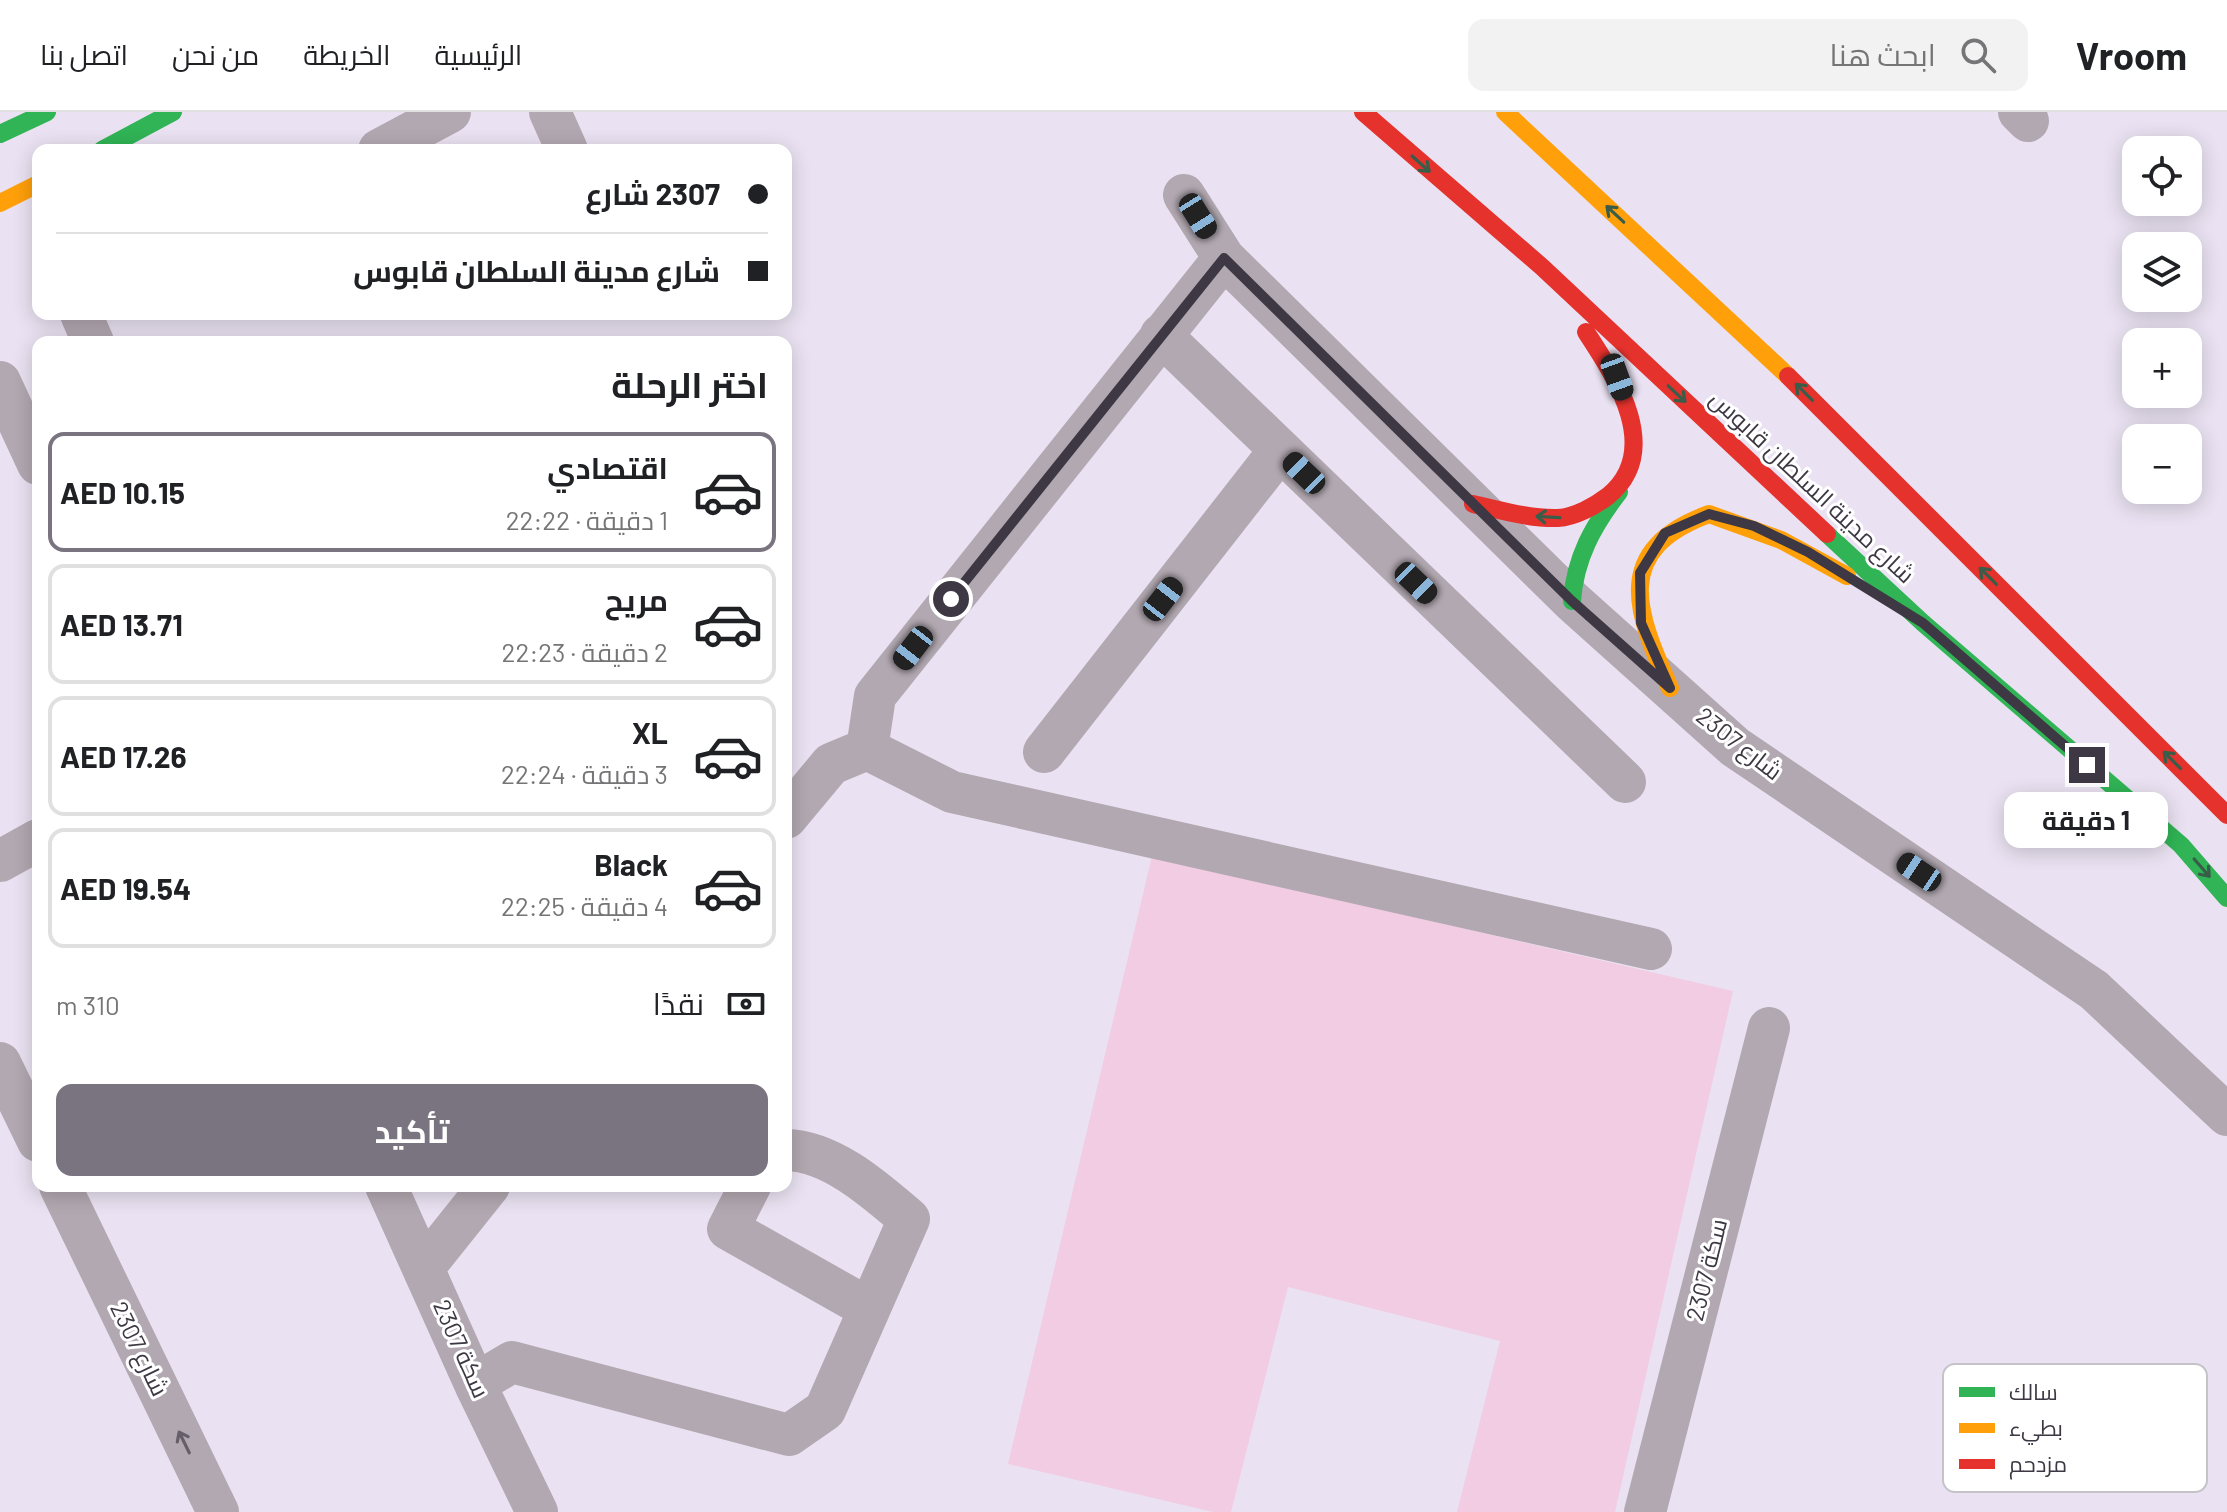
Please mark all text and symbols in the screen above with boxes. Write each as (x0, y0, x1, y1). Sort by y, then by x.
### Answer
search box (1468, 19, 2028, 91)
text: Vroom (2076, 32, 2187, 78)
icon: search (1956, 33, 2000, 77)
text: ابحث هنا (1830, 36, 1936, 72)
text: اتصل بنا (40, 37, 128, 71)
text: من نحن (172, 37, 259, 71)
text: الخريطة (303, 37, 391, 71)
text: الرئيسية (435, 37, 522, 71)
map controls (2122, 136, 2202, 504)
button: locate (2122, 136, 2202, 216)
one-way arrow (1410, 155, 1430, 173)
text: 2307 شارع (585, 175, 720, 211)
car (1175, 189, 1221, 243)
one-way arrow (1605, 206, 1625, 224)
button: layers (2122, 232, 2202, 312)
text: شارع مدينة السلطان قابوس (353, 252, 720, 288)
button: + (2122, 328, 2202, 408)
car (1598, 350, 1636, 404)
text: اختر الرحلة (611, 362, 768, 405)
street label: شارع مدينة السلطان قابوس (1703, 383, 1921, 591)
one-way arrow (1794, 383, 1814, 402)
one-way arrow (1667, 384, 1687, 403)
button: − (2122, 424, 2202, 504)
car (1278, 448, 1330, 498)
text: اقتصادي (547, 449, 668, 485)
icon: car (692, 456, 764, 528)
text: AED 10.15 (60, 474, 185, 510)
text: 1 دقيقة · 22:22 (506, 504, 668, 535)
one-way arrow (1535, 509, 1562, 524)
car (1390, 558, 1442, 608)
one-way arrow (1979, 567, 1998, 586)
car (1139, 573, 1187, 625)
text: مريح (605, 581, 668, 617)
route start (933, 581, 969, 617)
icon: car (692, 588, 764, 660)
text: AED 13.71 (60, 606, 183, 642)
car (889, 622, 937, 674)
text: 2 دقيقة · 22:23 (502, 636, 668, 667)
street label: 2307 شارع (1689, 700, 1789, 788)
text: XL (632, 714, 668, 750)
icon: car (692, 720, 764, 792)
text: AED 17.26 (60, 738, 187, 774)
route end (2069, 747, 2105, 783)
one-way arrow (2163, 751, 2182, 770)
text: 3 دقيقة · 22:24 (501, 758, 668, 789)
callout: 1 دقيقة (2005, 793, 2169, 849)
text: 1 دقيقة (2042, 804, 2130, 835)
text: Black (594, 846, 668, 882)
car (1892, 849, 1946, 895)
icon: car (692, 852, 764, 924)
one-way arrow (2192, 858, 2210, 878)
text: AED 19.54 (60, 870, 191, 906)
text: 4 دقيقة · 22:25 (501, 890, 668, 921)
icon: cash (724, 982, 768, 1026)
text: نقدًا (653, 985, 704, 1021)
text: 310 m (56, 989, 120, 1020)
button: تأكيد (56, 1084, 768, 1176)
street label: سكة 2307 (1679, 1216, 1732, 1324)
street label: سكة 2307 (428, 1295, 497, 1402)
street label: 2307 شارع (102, 1296, 176, 1402)
legend (1943, 1364, 2207, 1492)
text: سالك (2009, 1378, 2058, 1404)
text: بطيء (2009, 1414, 2063, 1445)
one-way arrow (176, 1430, 191, 1454)
text: مزدحم (2009, 1450, 2067, 1480)

